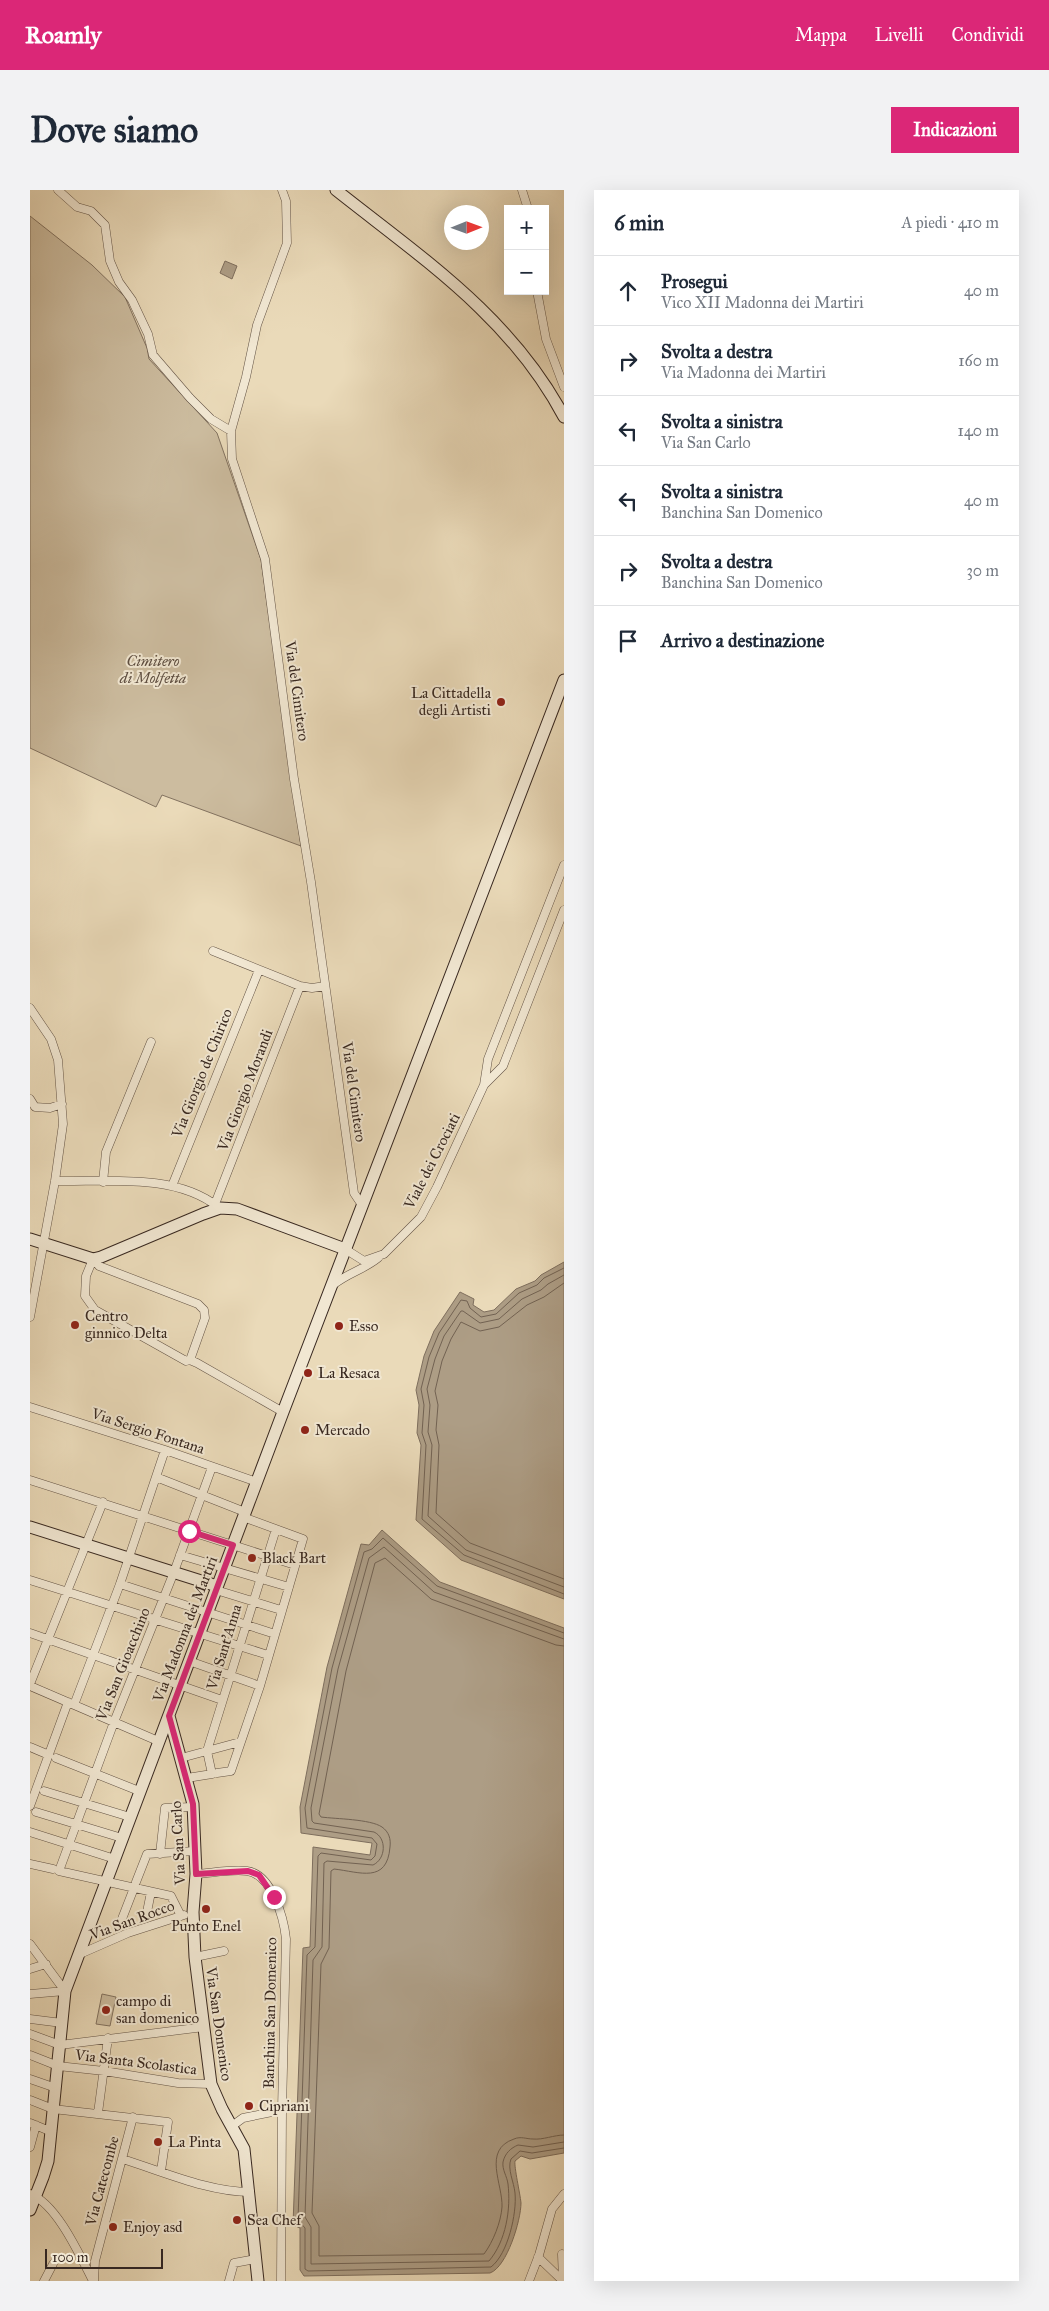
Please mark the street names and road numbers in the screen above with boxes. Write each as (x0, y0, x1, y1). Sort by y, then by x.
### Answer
street label: Via del Cimitero (281, 639, 313, 743)
street label: Via Giorgio de Chirico (167, 1005, 236, 1141)
street label: Via Giorgio Morandi (213, 1027, 277, 1154)
street label: Via del Cimitero (338, 1040, 370, 1144)
street label: Viale dei Crociati (400, 1110, 464, 1213)
street label: Via Sergio Fontana (88, 1404, 207, 1458)
street label: Via Madonna dei Martiri (149, 1554, 221, 1705)
street label: Via Sant'Anna (202, 1602, 246, 1693)
street label: Via San Gioacchino (92, 1605, 154, 1724)
street label: Via San Carlo (167, 1800, 189, 1887)
street label: Via San Rocco (86, 1896, 177, 1944)
street label: Banchina San Domenico (260, 1937, 280, 2089)
street label: Via San Domenico (202, 1965, 236, 2082)
street label: Via Santa Scolastica (73, 2045, 199, 2078)
street label: Via Catecombe (81, 2134, 123, 2229)

